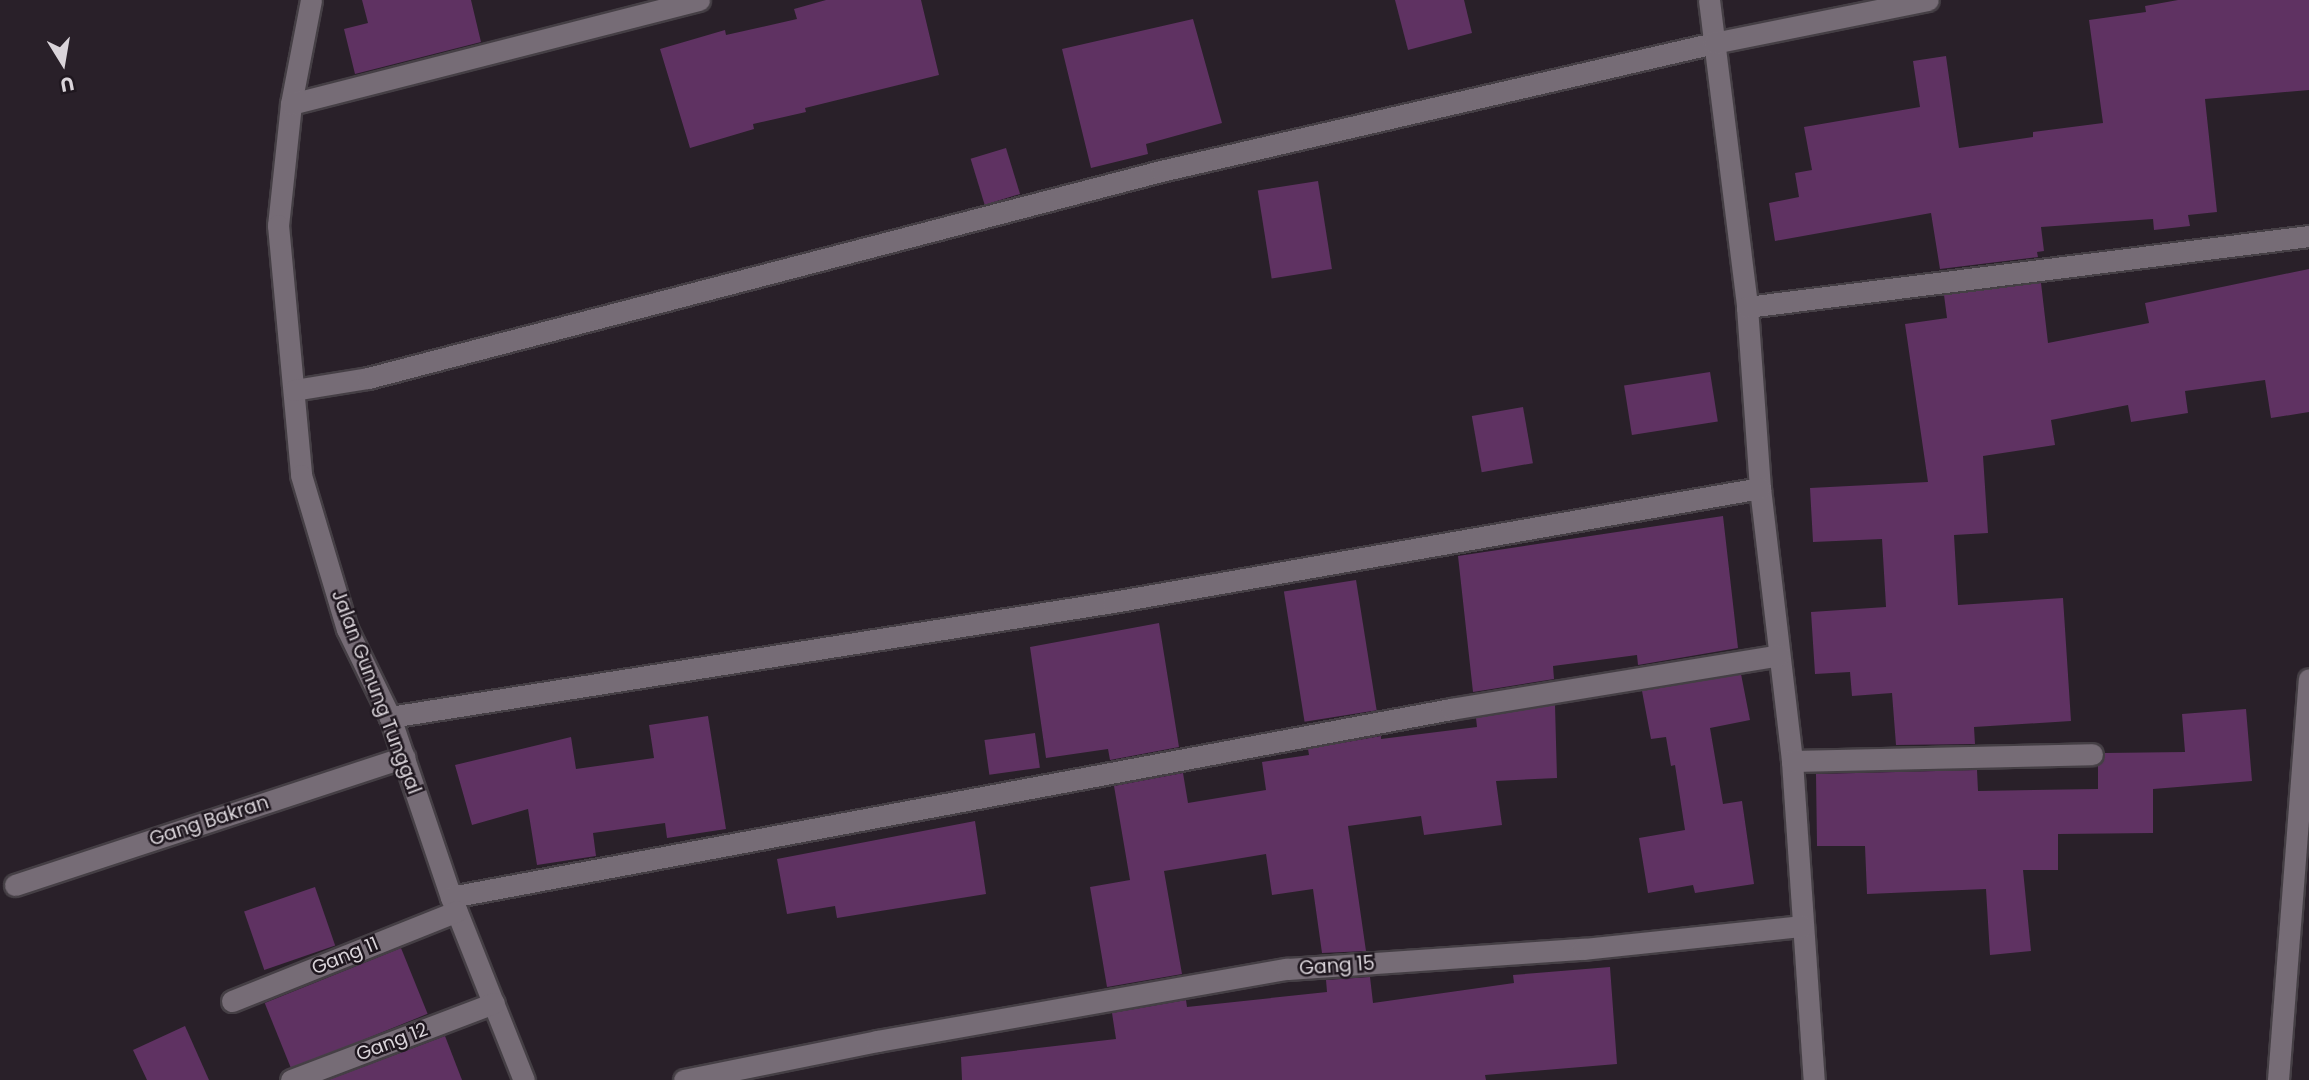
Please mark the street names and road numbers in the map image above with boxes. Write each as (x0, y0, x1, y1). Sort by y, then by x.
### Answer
street label: Jalan Gunung Tunggal (327, 587, 425, 797)
street label: Gang Bakran (146, 791, 272, 851)
street label: Gang 11 (308, 932, 382, 980)
street label: Gang 15 (1298, 952, 1376, 980)
street label: Gang 12 (353, 1018, 431, 1066)

